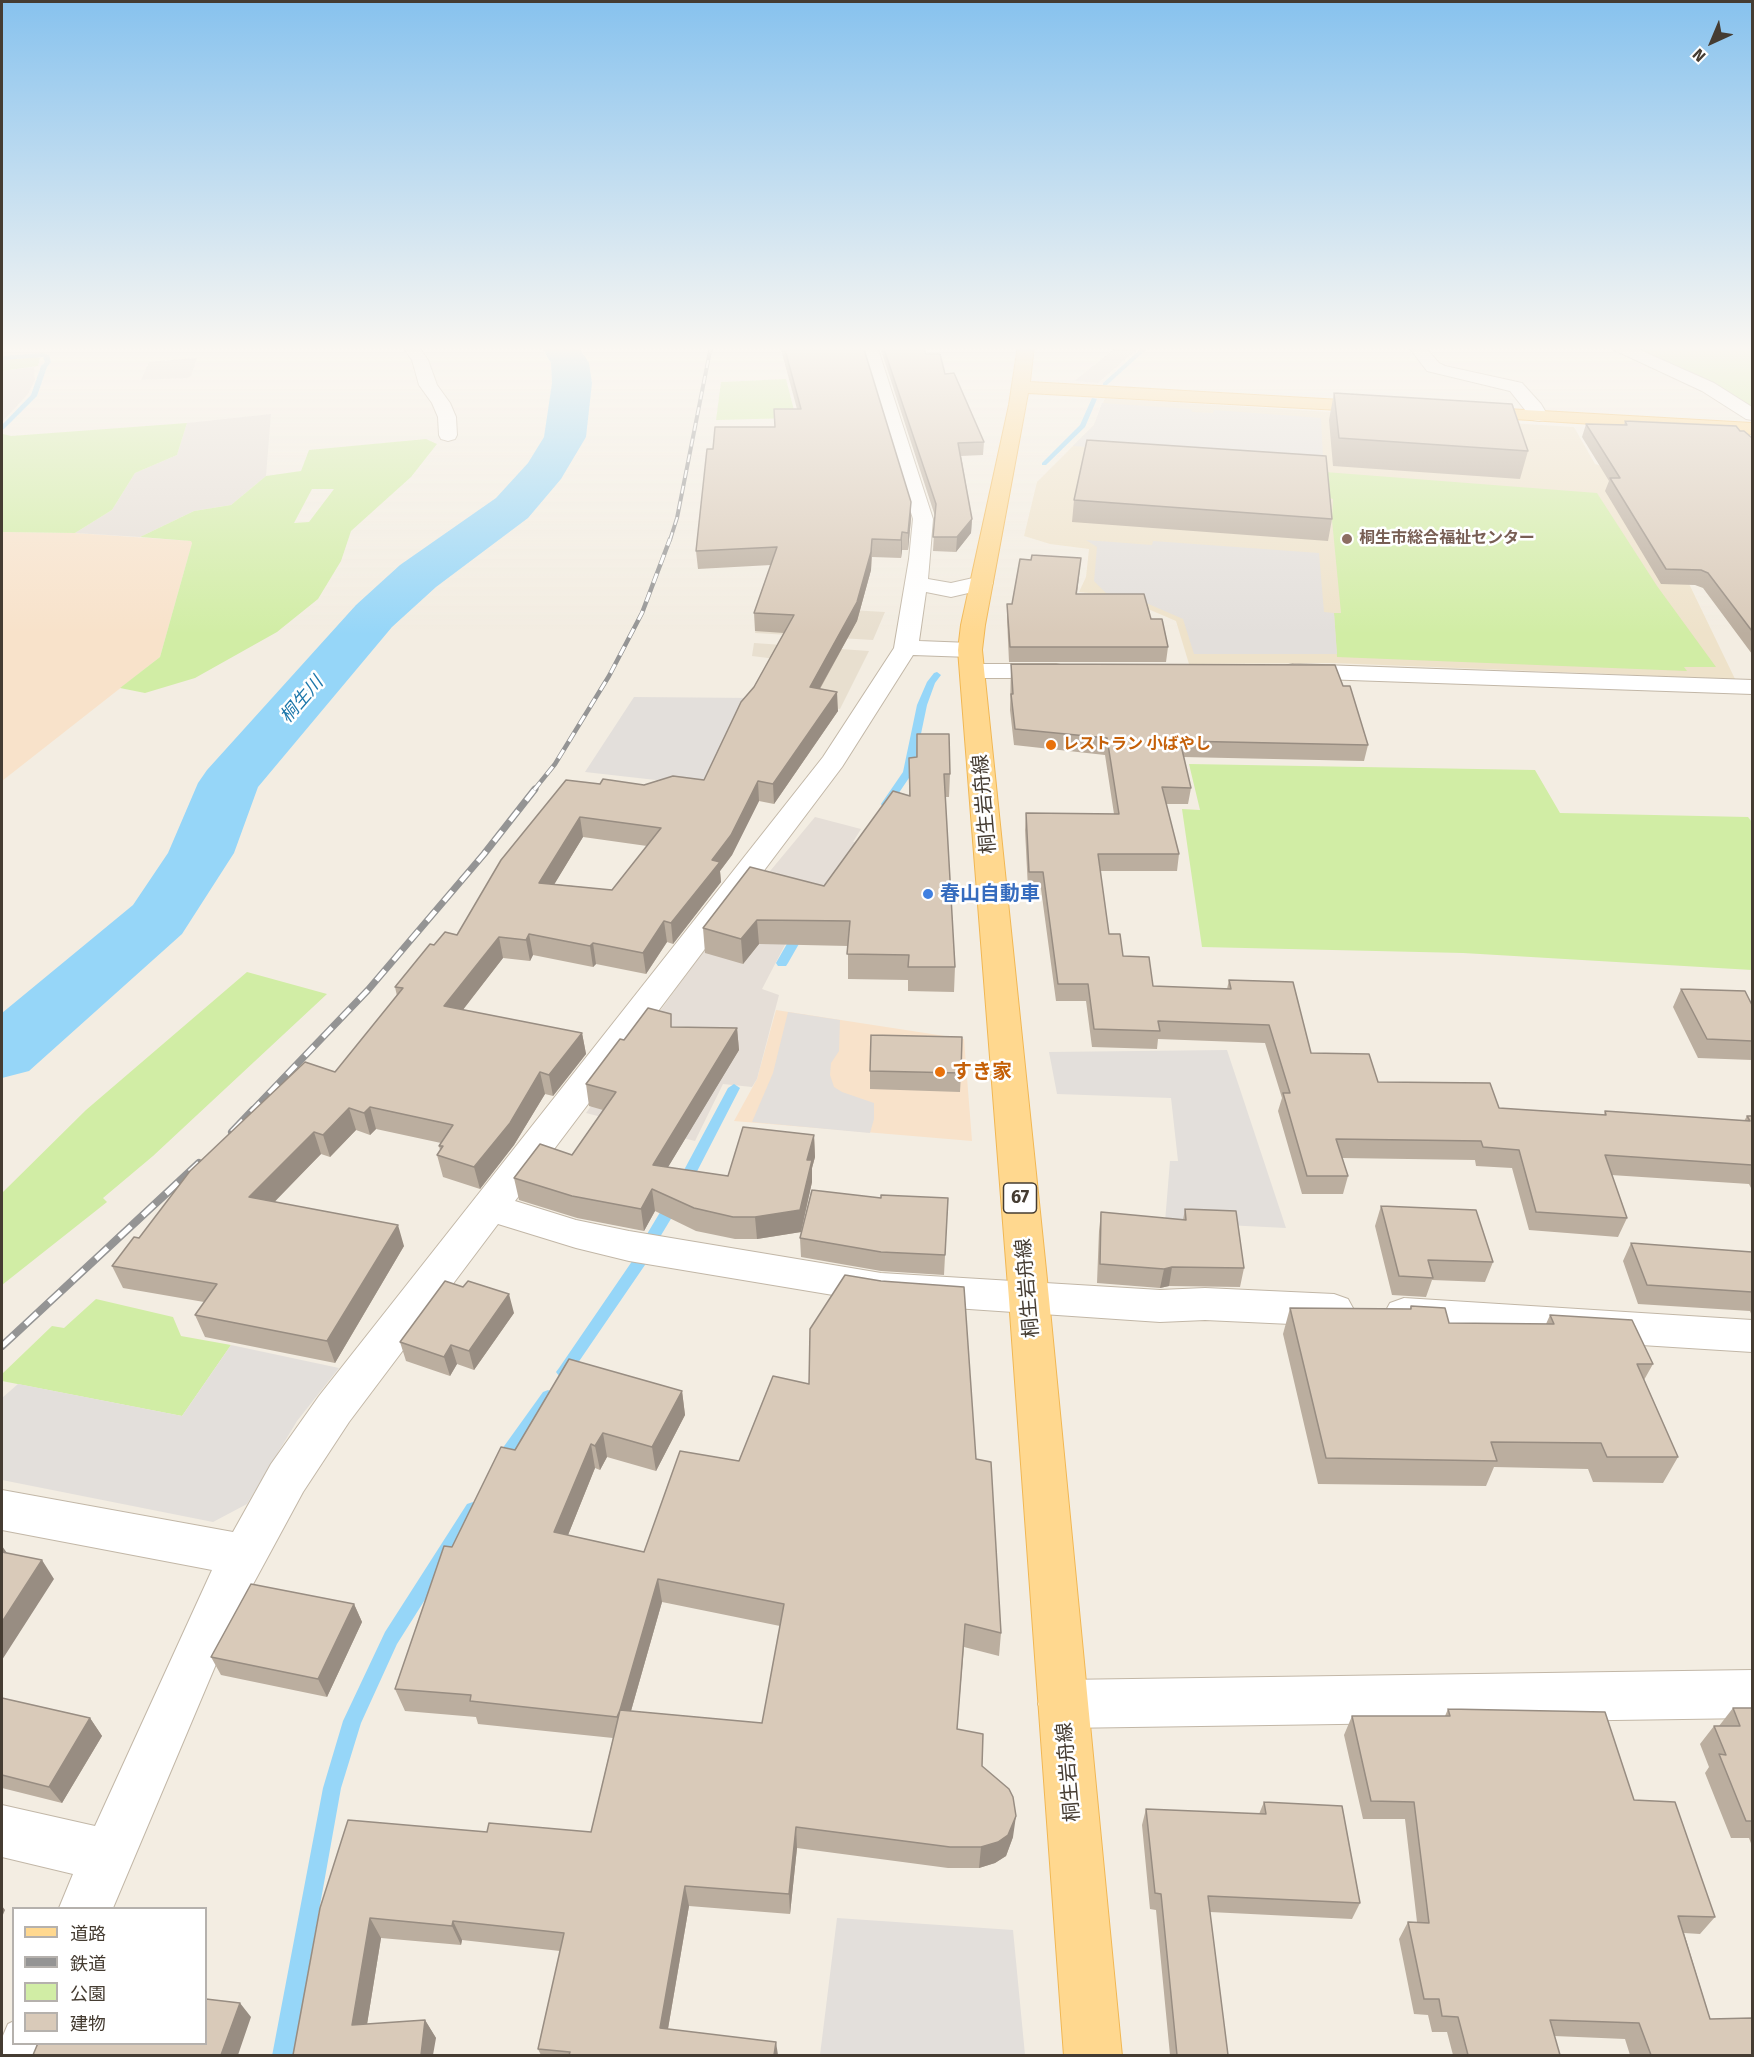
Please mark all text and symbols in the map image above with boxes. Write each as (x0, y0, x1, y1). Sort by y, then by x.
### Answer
north arrow (1682, 12, 1742, 72)
text: N (1689, 45, 1710, 66)
place label: 桐生市総合福祉センター (1359, 529, 1535, 549)
marker: 桐生市総合福祉センター (1340, 532, 1354, 546)
water label: 桐生川 (276, 673, 328, 727)
place label: レストラン 小ばやし (1063, 735, 1211, 755)
marker: レストラン 小ばやし (1044, 738, 1058, 752)
street label: 桐生岩舟線 (969, 753, 1001, 855)
place label: 春山自動車 (940, 882, 1040, 906)
marker: 春山自動車 (921, 887, 935, 901)
place label: すき家 (952, 1060, 1012, 1084)
marker: すき家 (933, 1065, 947, 1079)
road number: 67 (1004, 1183, 1036, 1213)
street label: 桐生岩舟線 (1012, 1237, 1044, 1339)
street label: 桐生岩舟線 (1053, 1721, 1085, 1823)
legend (12, 1907, 207, 2045)
text: 道路 (70, 1923, 106, 1945)
text: 鉄道 (70, 1953, 106, 1975)
text: 公園 (70, 1983, 106, 2005)
text: 建物 (70, 2013, 106, 2035)

